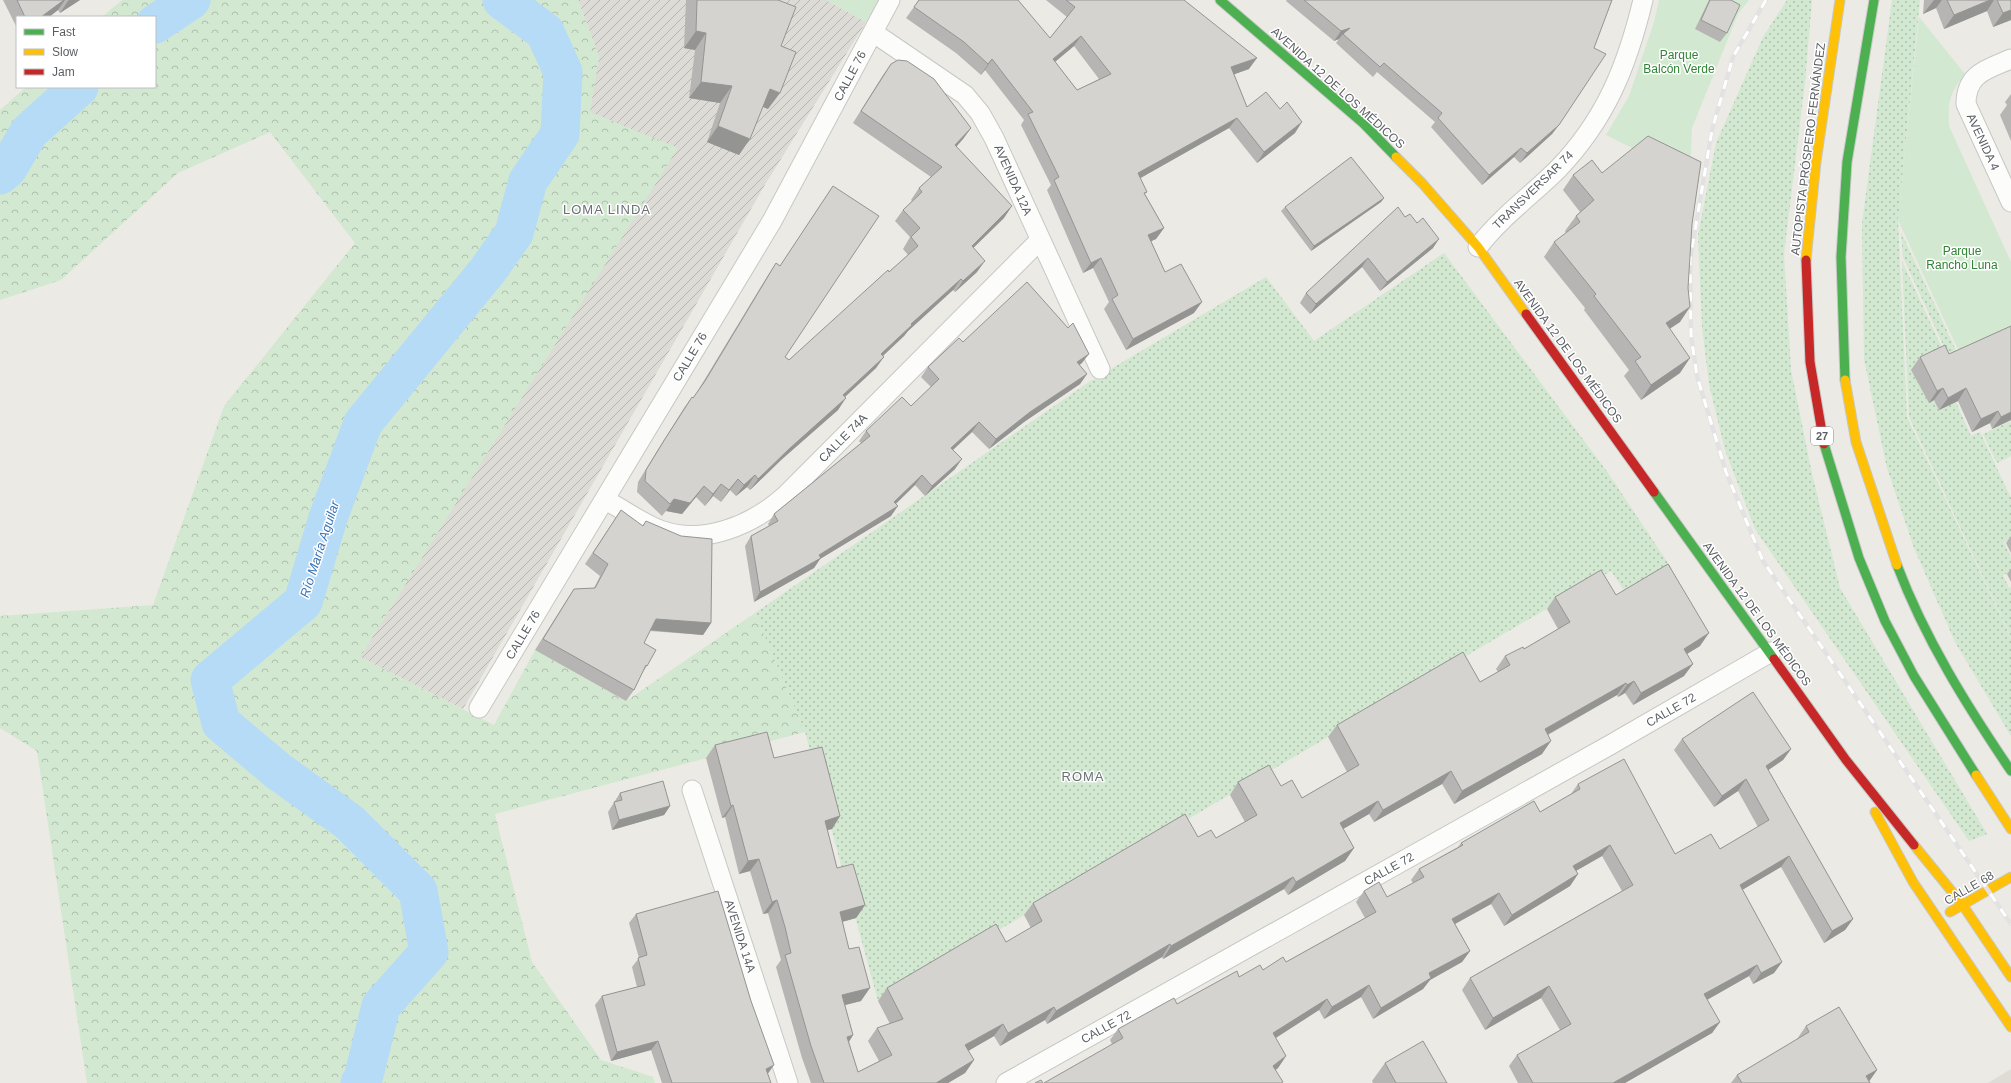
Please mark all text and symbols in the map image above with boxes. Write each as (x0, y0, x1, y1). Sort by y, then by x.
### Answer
legend (16, 16, 156, 88)
street label: AVENIDA 12 DE LOS MÉDICOS (1268, 24, 1408, 152)
text: Fast (52, 25, 76, 39)
street label: AUTOPISTA PRÓSPERO FERNÁNDEZ (1787, 42, 1828, 256)
text: Slow (52, 45, 78, 59)
street label: CALLE 76 (831, 48, 869, 103)
park label: Parque Balcón Verde (1643, 48, 1715, 76)
text: Jam (52, 65, 75, 79)
street label: AVENIDA 4 (1964, 111, 2002, 173)
street label: AVENIDA 12A (991, 143, 1035, 217)
street label: TRANSVERSAR 74 (1490, 148, 1576, 232)
district label: LOMA LINDA (563, 202, 651, 217)
park label: Parque Rancho Luna (1926, 244, 1998, 272)
street label: AVENIDA 12 DE LOS MÉDICOS (1511, 276, 1626, 426)
street label: CALLE 76 (670, 330, 710, 384)
street label: CALLE 74A (816, 411, 870, 465)
road number: 27 (1811, 427, 1833, 445)
water label: Río María Aguilar (297, 498, 342, 599)
street label: AVENIDA 12 DE LOS MÉDICOS (1700, 539, 1815, 689)
street label: CALLE 76 (503, 608, 543, 662)
street label: CALLE 72 (1644, 690, 1698, 730)
district label: ROMA (1062, 769, 1105, 784)
street label: CALLE 72 (1362, 849, 1417, 888)
street label: CALLE 68 (1942, 868, 1996, 908)
street label: AVENIDA 14A (722, 898, 758, 974)
street label: CALLE 72 (1079, 1007, 1134, 1046)

